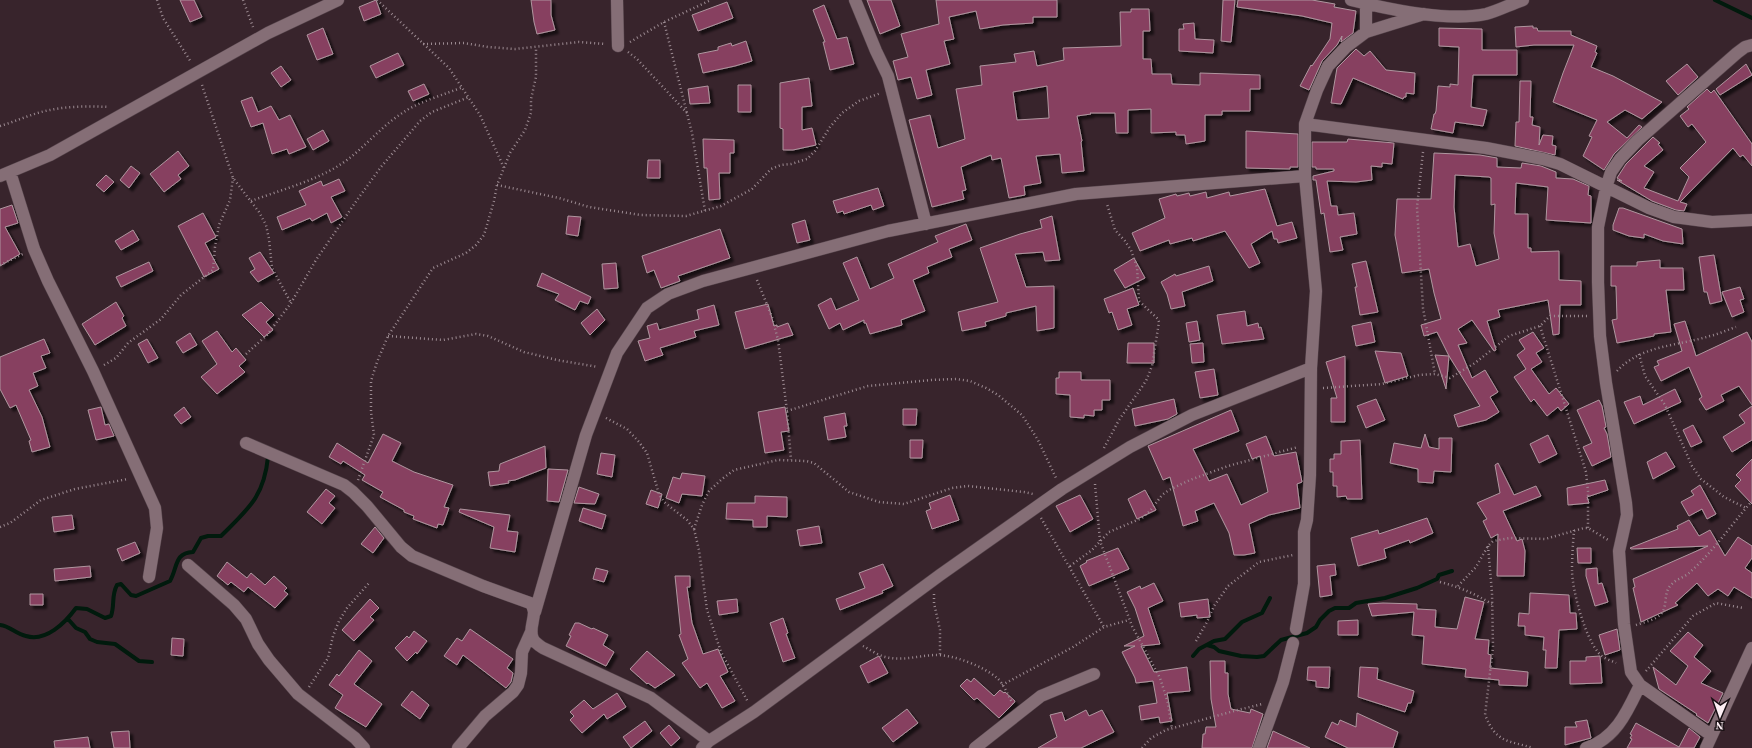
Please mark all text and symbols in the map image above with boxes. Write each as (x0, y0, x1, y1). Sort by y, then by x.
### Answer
north arrow (1700, 696, 1740, 736)
text: N (1715, 718, 1724, 733)

